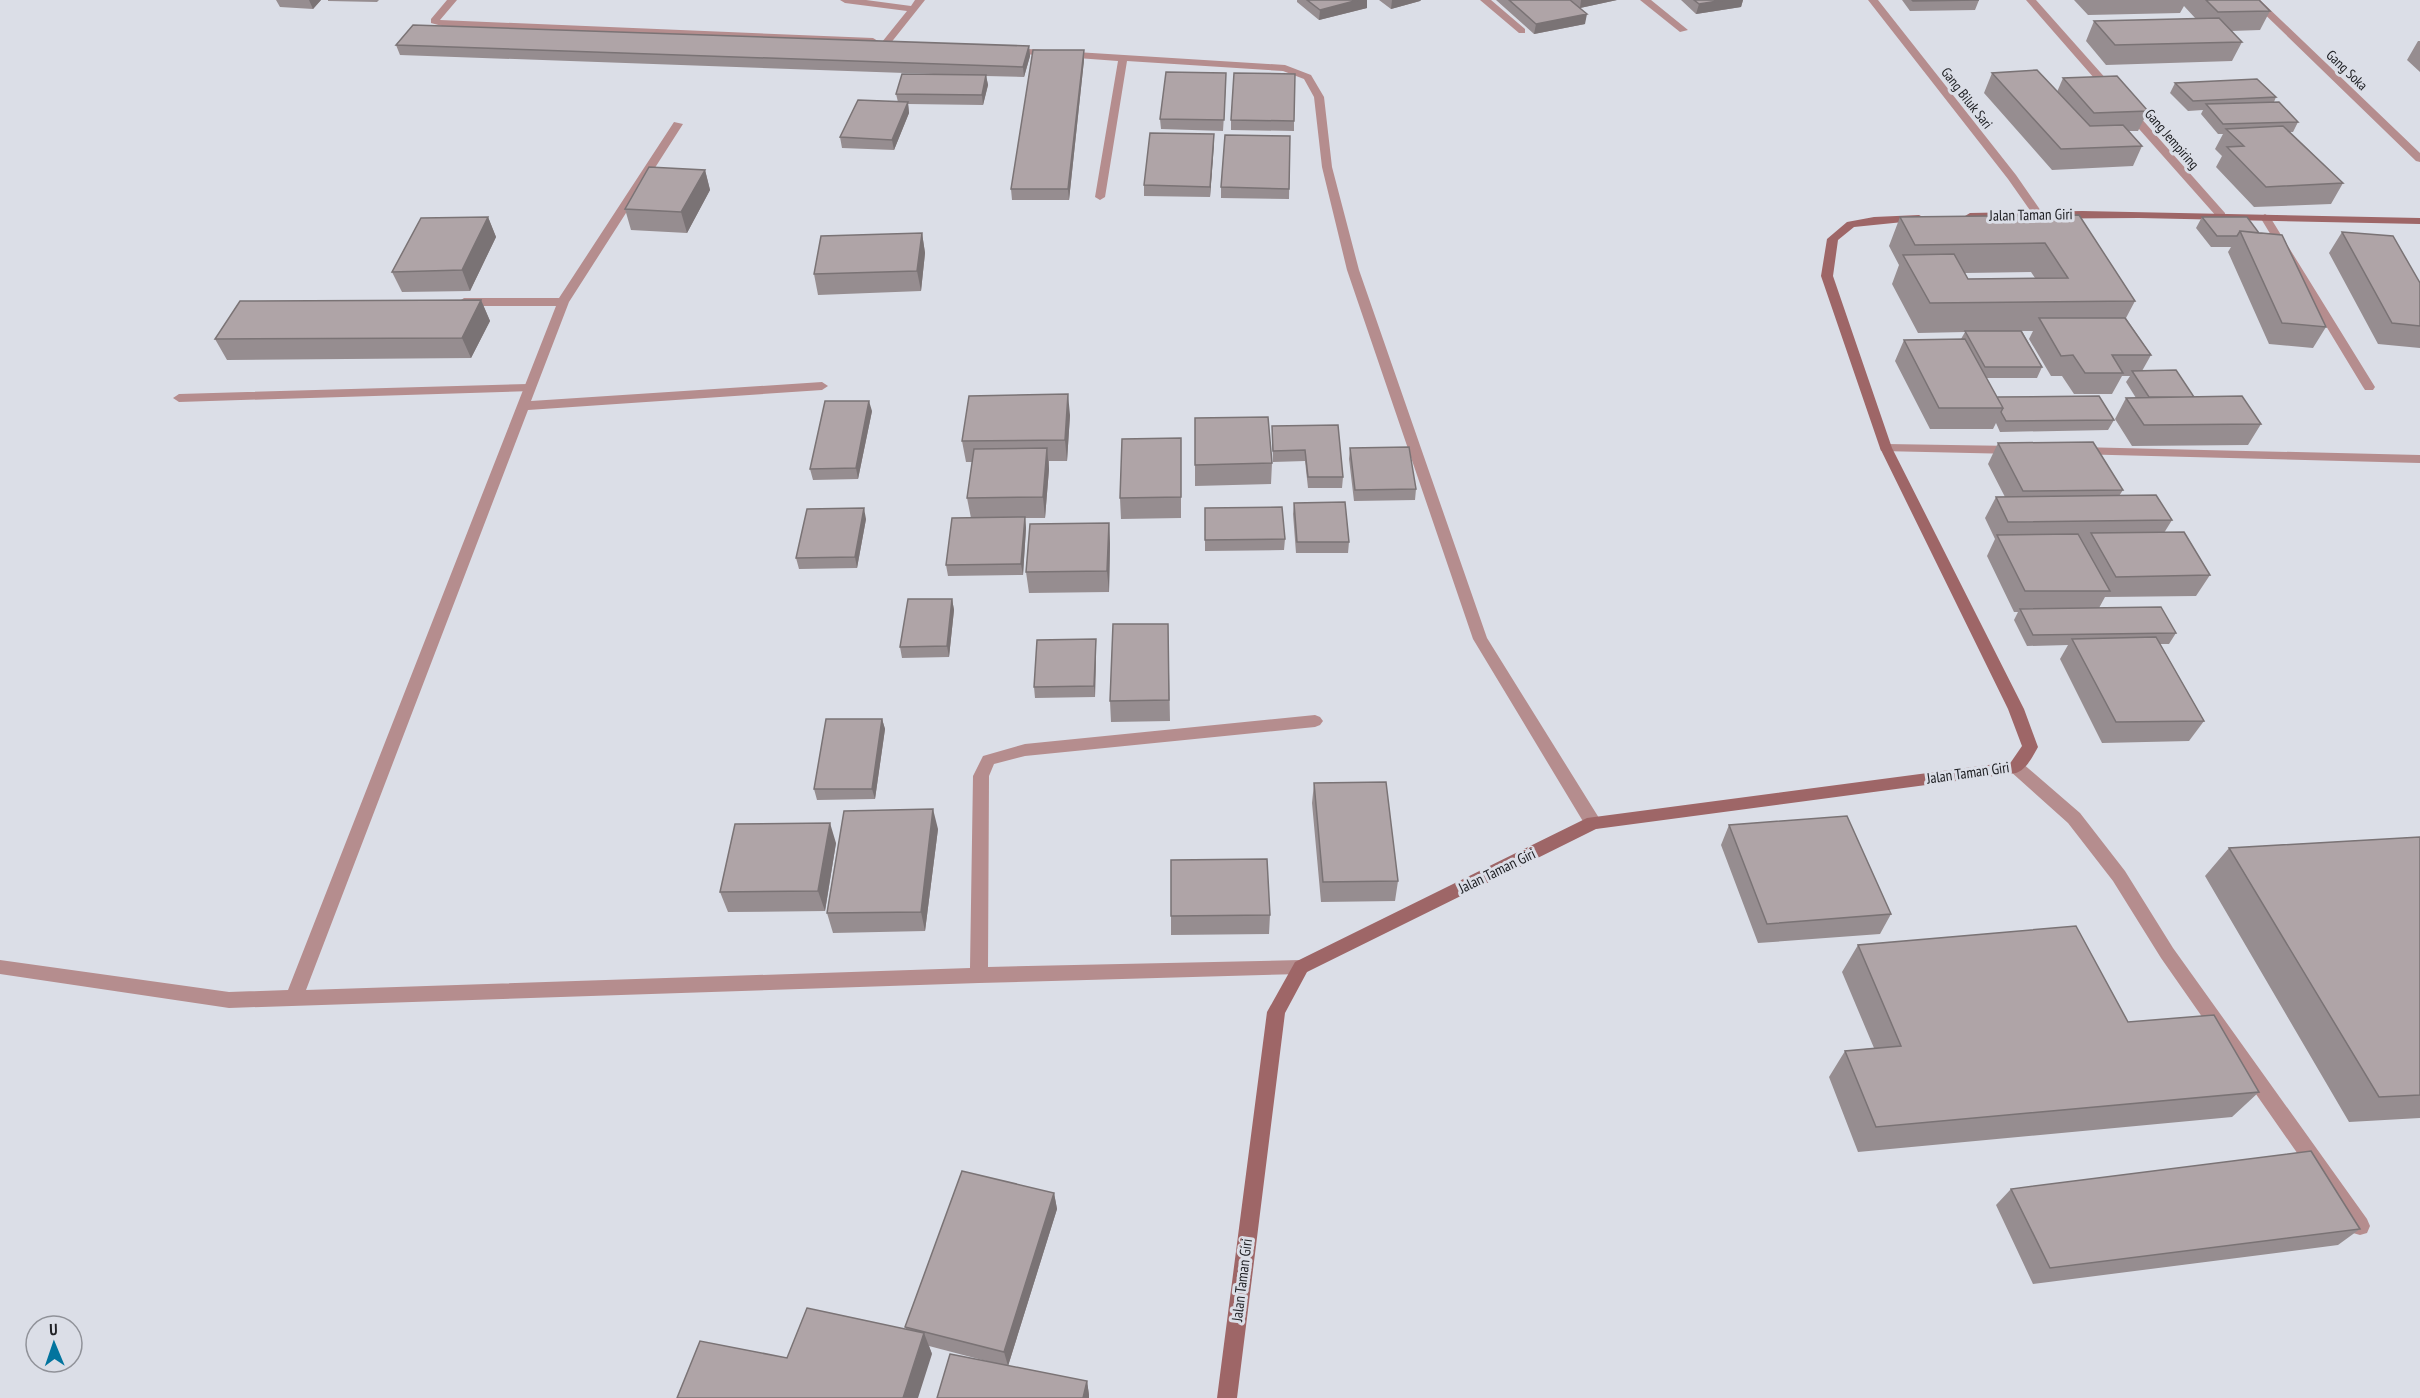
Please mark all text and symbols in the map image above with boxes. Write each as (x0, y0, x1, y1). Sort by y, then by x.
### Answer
street label: Gang Soka (2323, 46, 2371, 94)
street label: Gang Biluk Sari (1937, 64, 1997, 132)
street label: Gang Jempiring (2141, 105, 2203, 173)
street label: Jalan Taman Giri (1988, 204, 2073, 225)
street label: Jalan Taman Giri (1924, 757, 2011, 788)
street label: Jalan Taman Giri (1454, 844, 1538, 898)
street label: Jalan Taman Giri (1227, 1237, 1256, 1324)
north arrow (24, 1314, 84, 1374)
text: U (49, 1319, 58, 1339)

